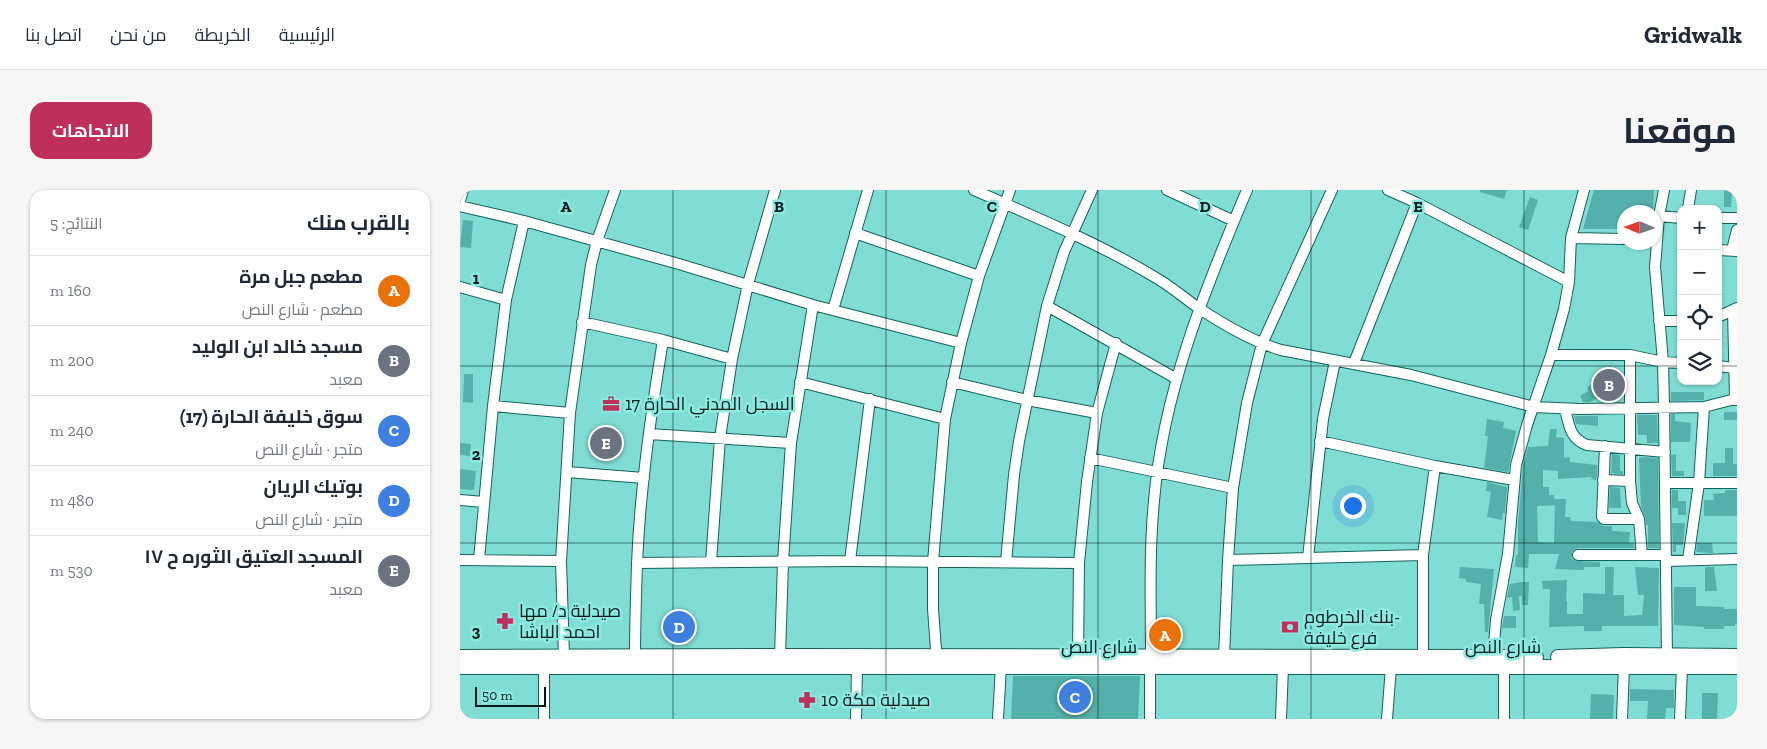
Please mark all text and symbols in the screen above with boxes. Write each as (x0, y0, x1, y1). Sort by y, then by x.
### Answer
text: Gridwalk (1644, 20, 1742, 49)
text: اتصل بنا (25, 24, 82, 46)
text: من نحن (110, 24, 167, 46)
text: الخريطة (195, 24, 251, 46)
text: الرئيسية (279, 24, 335, 46)
button: الاتجاهات (30, 102, 152, 159)
text: موقعنا (1623, 110, 1737, 152)
text: A (561, 197, 572, 216)
text: B (774, 197, 784, 216)
text: C (987, 197, 997, 216)
text: D (1199, 197, 1211, 216)
text: E (1413, 197, 1423, 216)
north arrow (1617, 205, 1662, 250)
map controls (1677, 205, 1722, 385)
button: + (1677, 205, 1722, 250)
text: بالقرب منك (307, 210, 410, 235)
text: النتائج: 5 (50, 214, 103, 233)
button: − (1677, 250, 1722, 295)
text: مطعم جبل مرة (239, 265, 363, 288)
text: 1 (473, 269, 480, 288)
text: 160 m (50, 281, 91, 300)
text: A (389, 281, 400, 300)
button: locate (1677, 295, 1722, 340)
text: مطعم · شارع النص (242, 300, 363, 319)
text: مسجد خالد ابن الوليد (192, 335, 363, 358)
button: layers (1677, 340, 1722, 385)
text: 200 m (50, 351, 94, 370)
text: B (389, 351, 399, 370)
pin: B (1593, 366, 1625, 404)
text: معبد (329, 370, 363, 389)
place label: السجل المدني الحارة 17 (625, 393, 795, 418)
office icon: السجل المدني الحارة 17 (601, 394, 621, 414)
text: سوق خليفة الحارة (17) (180, 405, 363, 428)
text: 240 m (50, 421, 94, 440)
text: C (389, 421, 399, 440)
pin: E (590, 424, 622, 462)
text: متجر · شارع النص (255, 440, 363, 459)
text: 2 (472, 445, 481, 464)
text: بوتيك الريان (263, 475, 363, 498)
text: 480 m (50, 491, 94, 510)
text: D (388, 491, 400, 510)
your location (1340, 493, 1366, 519)
text: متجر · شارع النص (255, 510, 363, 529)
text: المسجد العتيق الثوره ح ١٧ (144, 545, 363, 568)
text: 530 m (50, 561, 93, 580)
text: E (389, 561, 399, 580)
text: معبد (329, 580, 363, 599)
place label: صيدلية د/ مها احمد الباشا (519, 600, 621, 643)
place label: بنك الخرطوم- فرع خليفة (1304, 606, 1400, 650)
pin: D (663, 608, 695, 646)
pharmacy icon: صيدلية د/ مها احمد الباشا (495, 611, 515, 631)
pin: A (1149, 616, 1181, 654)
bank icon: بنك الخرطوم- فرع خليفة (1280, 617, 1300, 637)
text: 3 (472, 622, 481, 641)
street label: شارع النص (1061, 636, 1137, 659)
street label: شارع النص (1465, 636, 1541, 659)
pin: C (1059, 678, 1091, 716)
scale bar (475, 684, 546, 707)
text: 50 m (482, 687, 513, 704)
place label: صيدلية مكة 10 (821, 689, 931, 711)
pharmacy icon: صيدلية مكة 10 (797, 690, 817, 710)

